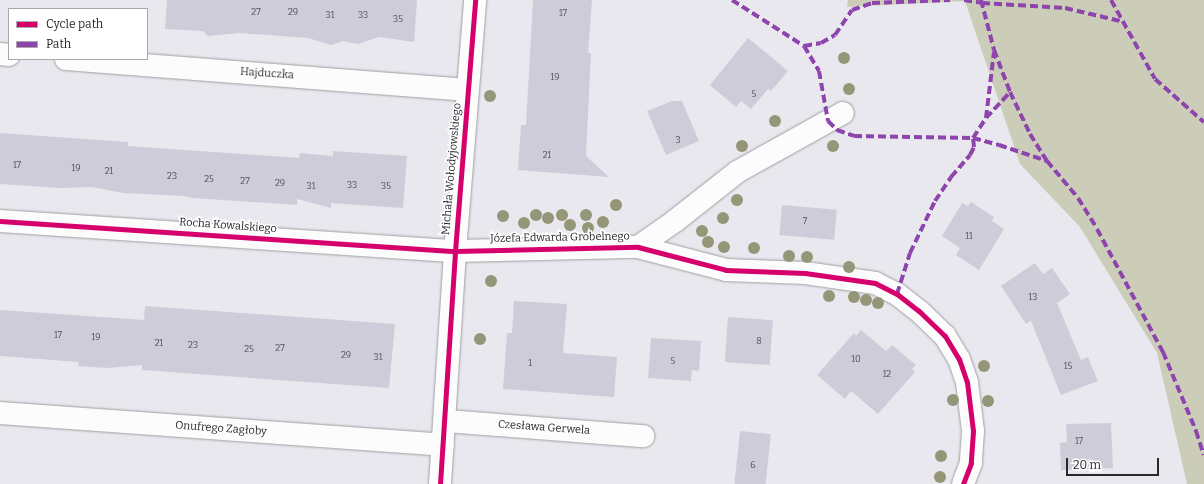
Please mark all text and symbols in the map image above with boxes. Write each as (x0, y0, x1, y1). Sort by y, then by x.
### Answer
house number: 27 (251, 7, 261, 17)
house number: 29 (288, 7, 298, 17)
legend (8, 8, 148, 60)
house number: 17 (559, 8, 567, 18)
house number: 31 (326, 10, 334, 20)
house number: 33 (358, 10, 368, 20)
house number: 35 (393, 14, 403, 24)
text: Cycle path (46, 17, 103, 31)
text: Path (46, 37, 71, 51)
street label: Hajduczka (240, 66, 294, 82)
house number: 19 (551, 72, 559, 82)
house number: 5 (752, 89, 756, 99)
street label: Michała Wołodyjowskiego (440, 102, 464, 236)
house number: 3 (675, 135, 681, 145)
house number: 21 (543, 150, 551, 160)
house number: 17 (13, 160, 21, 170)
house number: 19 (72, 163, 80, 173)
house number: 21 (105, 166, 113, 176)
house number: 23 (167, 171, 177, 181)
house number: 25 (204, 174, 214, 184)
house number: 27 (240, 176, 250, 186)
house number: 29 (275, 178, 285, 188)
house number: 33 (347, 180, 357, 190)
house number: 31 (307, 181, 315, 191)
house number: 35 (381, 181, 391, 191)
street label: Rocha Kowalskiego (179, 216, 277, 236)
house number: 7 (803, 216, 807, 226)
street label: Józefa Edwarda Grobelnego (490, 230, 630, 246)
house number: 11 (965, 231, 973, 241)
house number: 13 (1029, 292, 1037, 302)
house number: 17 (54, 330, 62, 340)
house number: 19 (92, 332, 100, 342)
house number: 8 (756, 336, 762, 346)
house number: 21 (155, 338, 163, 348)
house number: 23 (188, 340, 198, 350)
house number: 27 (275, 343, 285, 353)
house number: 25 (244, 344, 254, 354)
house number: 29 (341, 350, 351, 360)
house number: 31 (374, 352, 382, 362)
house number: 10 (851, 354, 861, 364)
house number: 5 (671, 356, 675, 366)
house number: 1 (528, 358, 532, 368)
house number: 15 (1064, 361, 1072, 371)
house number: 12 (883, 369, 891, 379)
street label: Czesława Gerwela (498, 418, 590, 438)
street label: Onufrego Zagłoby (175, 419, 267, 439)
house number: 17 (1075, 436, 1083, 446)
scale bar (1068, 450, 1161, 476)
text: 20 m (1073, 458, 1101, 472)
house number: 6 (750, 460, 756, 470)

